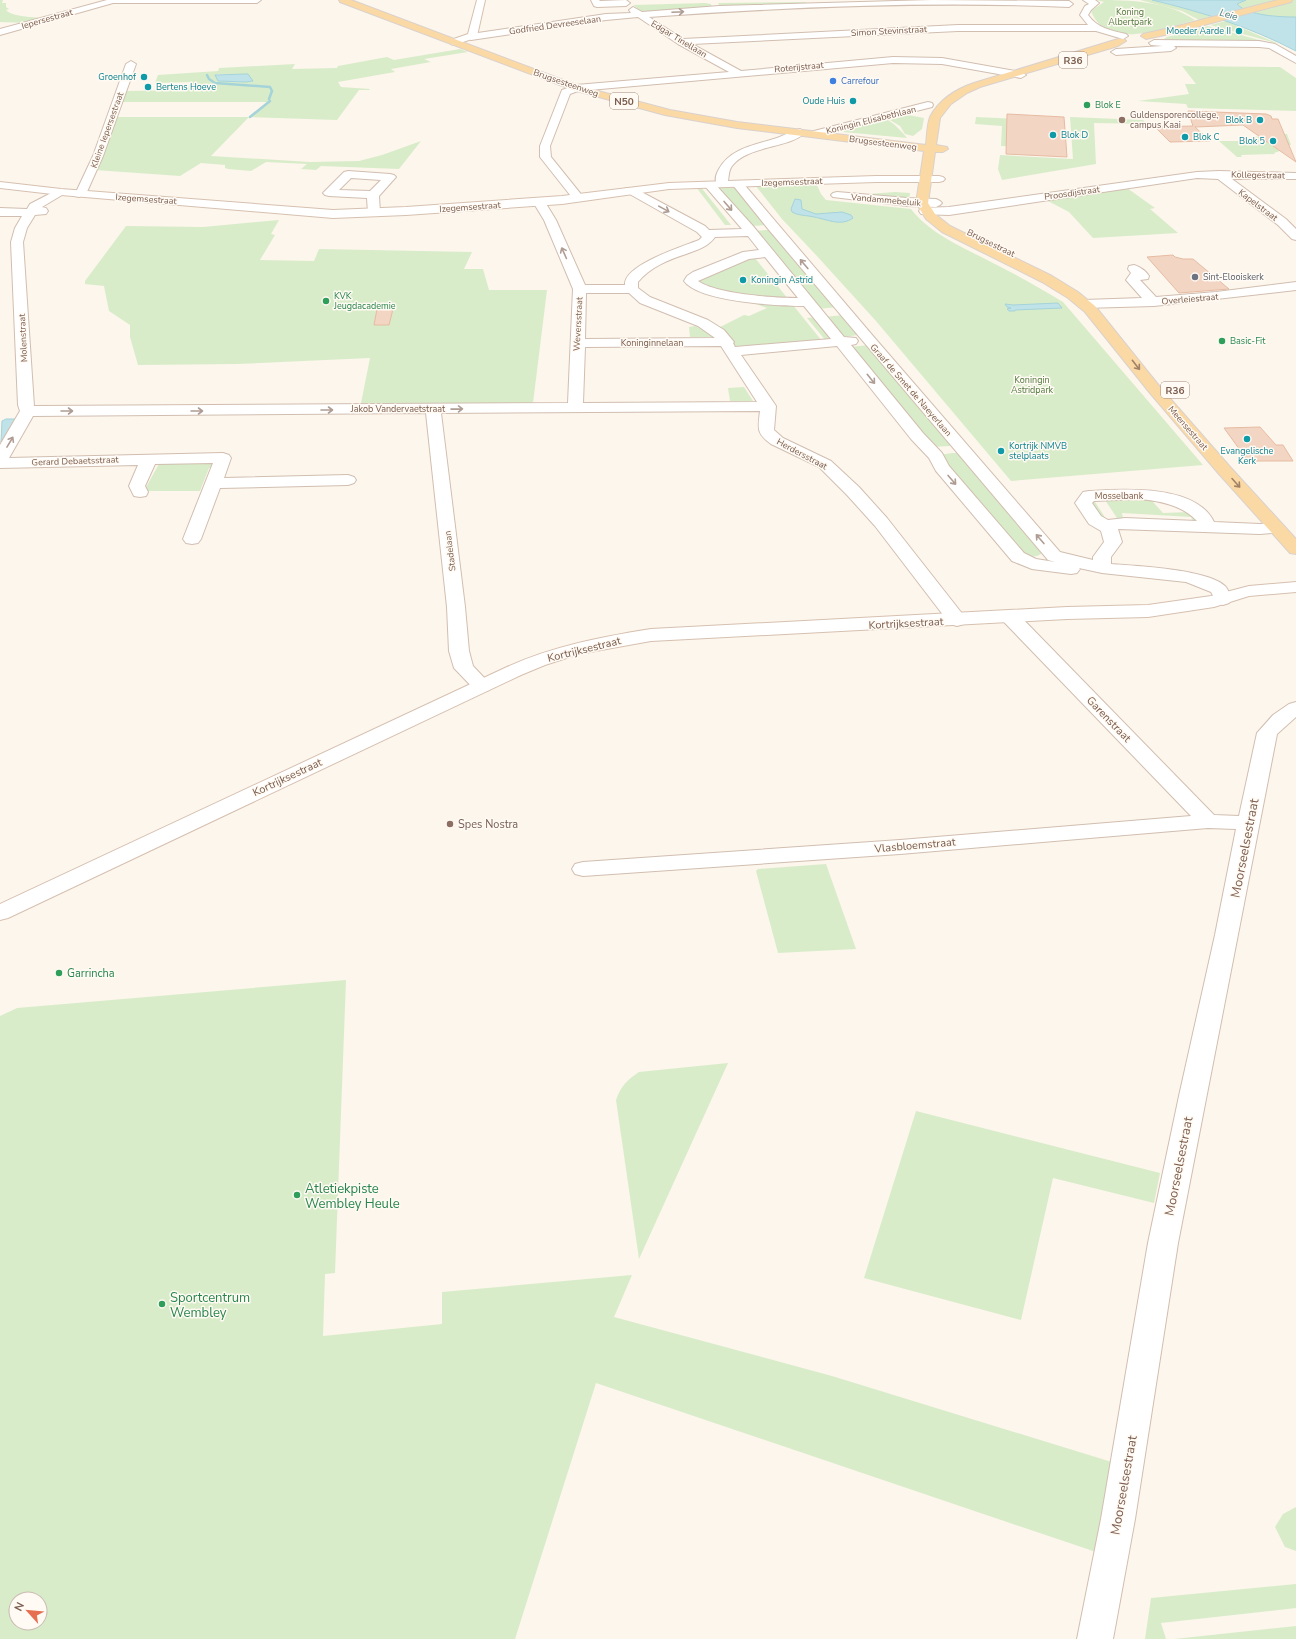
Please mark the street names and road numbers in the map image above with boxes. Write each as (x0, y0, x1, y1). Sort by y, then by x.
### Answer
street label: Iepersestraat (20, 6, 75, 32)
street label: Godfried Devreeselaan (508, 13, 602, 37)
street label: Edgar Tinellaan (649, 18, 709, 60)
street label: Simon Stevinstraat (851, 23, 928, 39)
road number: R36 (1059, 52, 1087, 68)
street label: Roterijstraat (774, 59, 825, 75)
street label: Brugsesteenweg (532, 66, 600, 100)
street label: Kleine Iepersestraat (88, 90, 127, 170)
road number: N50 (610, 93, 638, 109)
street label: Koningin Elisabethlaan (825, 103, 917, 137)
street label: Brugsesteenweg (848, 133, 918, 153)
street label: Kollegestraat (1231, 169, 1286, 181)
street label: Izegemsestraat (761, 175, 824, 189)
street label: Proosdijstraat (1043, 183, 1101, 203)
street label: Kapelstraat (1236, 186, 1281, 224)
street label: Izegemsestraat (115, 191, 178, 207)
street label: Vandammebeluik (850, 191, 922, 209)
street label: Izegemsestraat (439, 199, 502, 215)
street label: Brugsestraat (965, 226, 1018, 260)
street label: Overleiestraat (1161, 290, 1220, 307)
street label: Weversstraat (571, 296, 585, 351)
street label: Molenstraat (16, 313, 30, 363)
street label: Koninginnelaan (621, 337, 683, 349)
street label: Graaf de Smet de Naeyerlaan (868, 341, 954, 439)
road number: R36 (1161, 382, 1189, 398)
street label: Jakob Vandervaetstraat (350, 403, 446, 415)
street label: Meensestraat (1165, 403, 1211, 453)
street label: Herdersstraat (775, 436, 830, 473)
street label: Gerard Debaetsstraat (31, 453, 120, 469)
street label: Mosselbank (1095, 490, 1144, 502)
street label: Stadelaan (442, 530, 458, 572)
street label: Kortrijksestraat (868, 614, 944, 633)
street label: Kortrijksestraat (546, 633, 622, 666)
street label: Garenstraat (1083, 693, 1134, 746)
street label: Kortrijksestraat (250, 755, 325, 800)
street label: Moorseelsestraat (1227, 797, 1264, 899)
street label: Vlasbloemstraat (873, 834, 956, 857)
street label: Moorseelsestraat (1161, 1115, 1198, 1217)
street label: Moorseelsestraat (1106, 1434, 1142, 1536)

